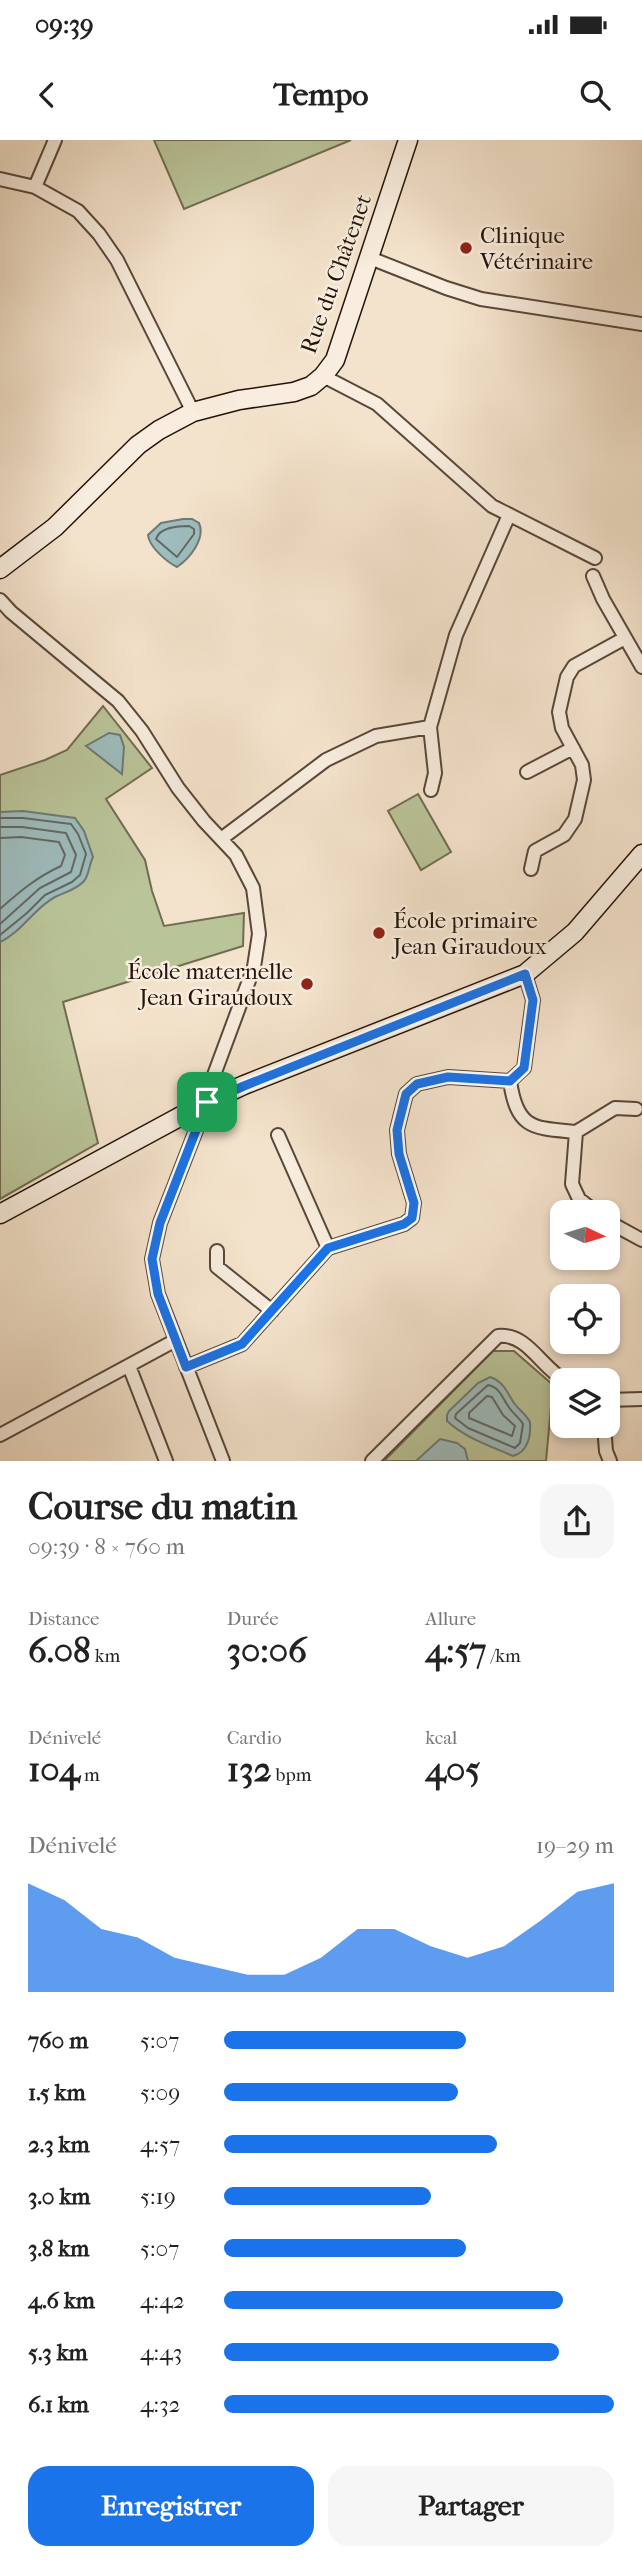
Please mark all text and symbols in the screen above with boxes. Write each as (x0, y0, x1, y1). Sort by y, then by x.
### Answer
text: 09:39 (35, 9, 94, 40)
icon: back (28, 76, 66, 114)
text: Tempo (274, 76, 368, 113)
icon: search (576, 76, 614, 114)
street label: Rue du Châtenet (295, 191, 377, 357)
place label: Clinique Vétérinaire (479, 222, 593, 275)
marker: Clinique Vétérinaire (458, 240, 474, 256)
place label: École primaire Jean Giraudoux (391, 907, 547, 960)
marker: École primaire Jean Giraudoux (371, 925, 387, 941)
place label: École maternelle Jean Giraudoux (127, 958, 293, 1011)
marker: École maternelle Jean Giraudoux (299, 976, 315, 992)
pin (177, 1072, 237, 1132)
icon: arrive (188, 1083, 226, 1121)
north arrow (550, 1200, 620, 1270)
map controls (550, 1200, 620, 1438)
button: locate (550, 1284, 620, 1354)
button: layers (550, 1368, 620, 1438)
text: Course du matin (28, 1484, 297, 1529)
button: share (540, 1484, 614, 1558)
text: 09:39 · 8 × 760 m (28, 1533, 185, 1560)
text: Distance (28, 1608, 99, 1630)
text: Durée (227, 1608, 279, 1630)
text: Allure (425, 1608, 476, 1630)
text: 6.08 (28, 1630, 91, 1671)
text: 30:06 (227, 1630, 307, 1671)
text: 4:57 (425, 1630, 486, 1671)
text: km (91, 1645, 120, 1667)
text: /km (486, 1645, 521, 1667)
text: Dénivelé (28, 1727, 101, 1749)
text: Cardio (227, 1727, 282, 1749)
text: kcal (425, 1727, 457, 1749)
text: 104 (28, 1749, 80, 1790)
text: 132 (227, 1749, 272, 1790)
text: 405 (425, 1749, 480, 1790)
text: m (80, 1764, 100, 1786)
text: bpm (272, 1764, 312, 1786)
text: Dénivelé (28, 1832, 117, 1859)
text: 19–29 m (536, 1832, 614, 1859)
text: 760 m (28, 2027, 88, 2054)
text: 5:07 (140, 2027, 179, 2054)
text: 1.5 km (28, 2079, 86, 2106)
text: 5:09 (140, 2079, 180, 2106)
text: 2.3 km (28, 2131, 90, 2158)
text: 4:57 (140, 2131, 180, 2158)
text: 3.0 km (28, 2183, 90, 2210)
text: 5:19 (140, 2183, 176, 2210)
text: 3.8 km (28, 2235, 89, 2262)
text: 5:07 (140, 2235, 179, 2262)
text: 4.6 km (28, 2287, 95, 2314)
text: 4:42 (140, 2287, 185, 2314)
text: 5.3 km (28, 2339, 88, 2366)
text: 4:43 (140, 2339, 182, 2366)
text: 6.1 km (28, 2391, 89, 2418)
text: 4:32 (140, 2391, 180, 2418)
button: Enregistrer (28, 2466, 314, 2546)
button: Partager (328, 2466, 614, 2546)

